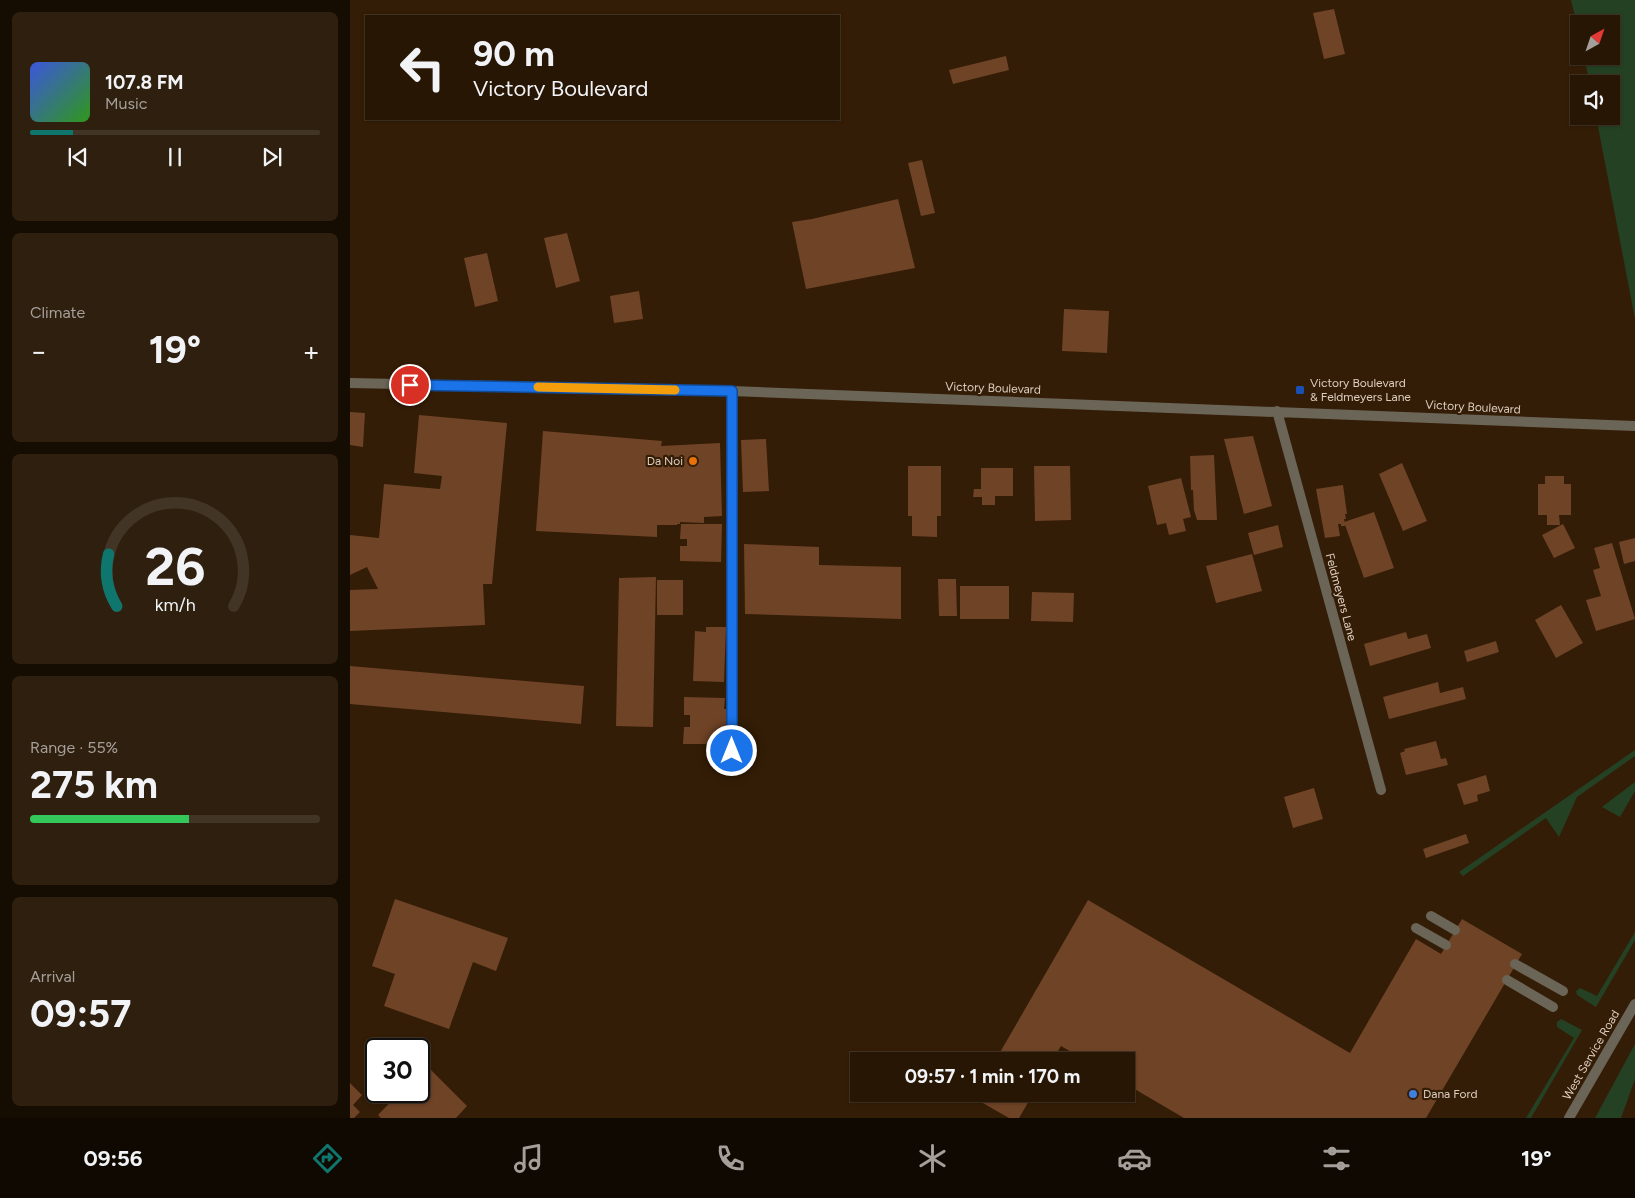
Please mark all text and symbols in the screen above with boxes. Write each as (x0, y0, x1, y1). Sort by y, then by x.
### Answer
north arrow (1570, 15, 1620, 65)
map controls (1570, 15, 1620, 125)
text: 90 m (473, 33, 555, 75)
icon: left (390, 35, 455, 100)
text: 107.8 FM (105, 71, 184, 94)
text: Victory Boulevard (473, 75, 648, 102)
button: sound (1570, 75, 1620, 125)
text: Music (105, 94, 147, 113)
icon: previous (64, 143, 92, 171)
icon: pause (161, 143, 189, 171)
icon: next (258, 143, 286, 171)
text: Climate (30, 303, 85, 322)
text: 19° (149, 327, 201, 373)
text: − (30, 334, 47, 368)
text: + (303, 334, 320, 368)
pin (389, 364, 431, 406)
icon: arrive (396, 371, 424, 399)
place label: Victory Boulevard & Feldmeyers Lane (1310, 376, 1411, 404)
street label: Victory Boulevard (945, 379, 1041, 397)
marker: Victory Boulevard & Feldmeyers Lane (1294, 384, 1306, 396)
street label: Victory Boulevard (1425, 398, 1521, 416)
place label: Da Noi (647, 454, 683, 468)
marker: Da Noi (687, 455, 699, 467)
text: 26 (145, 536, 205, 598)
street label: Feldmeyers Lane (1323, 552, 1360, 643)
text: km/h (155, 594, 195, 615)
position arrow (705, 724, 757, 776)
text: Range · 55% (30, 738, 118, 757)
text: 275 km (30, 762, 158, 808)
text: Arrival (30, 967, 75, 986)
text: 09:57 (30, 991, 131, 1037)
street label: West Service Road (1560, 1008, 1622, 1102)
speed limit sign: 30 (365, 1038, 430, 1103)
text: 09:57 · 1 min · 170 m (905, 1065, 1080, 1088)
place label: Dana Ford (1423, 1087, 1478, 1101)
marker: Dana Ford (1407, 1088, 1419, 1100)
icon: directions (310, 1141, 345, 1176)
icon: music (511, 1141, 546, 1176)
icon: phone (713, 1141, 748, 1176)
icon: climate (915, 1141, 950, 1176)
icon: car (1117, 1141, 1152, 1176)
icon: filters (1319, 1141, 1354, 1176)
text: 09:56 (83, 1145, 143, 1172)
text: 19° (1521, 1145, 1551, 1172)

